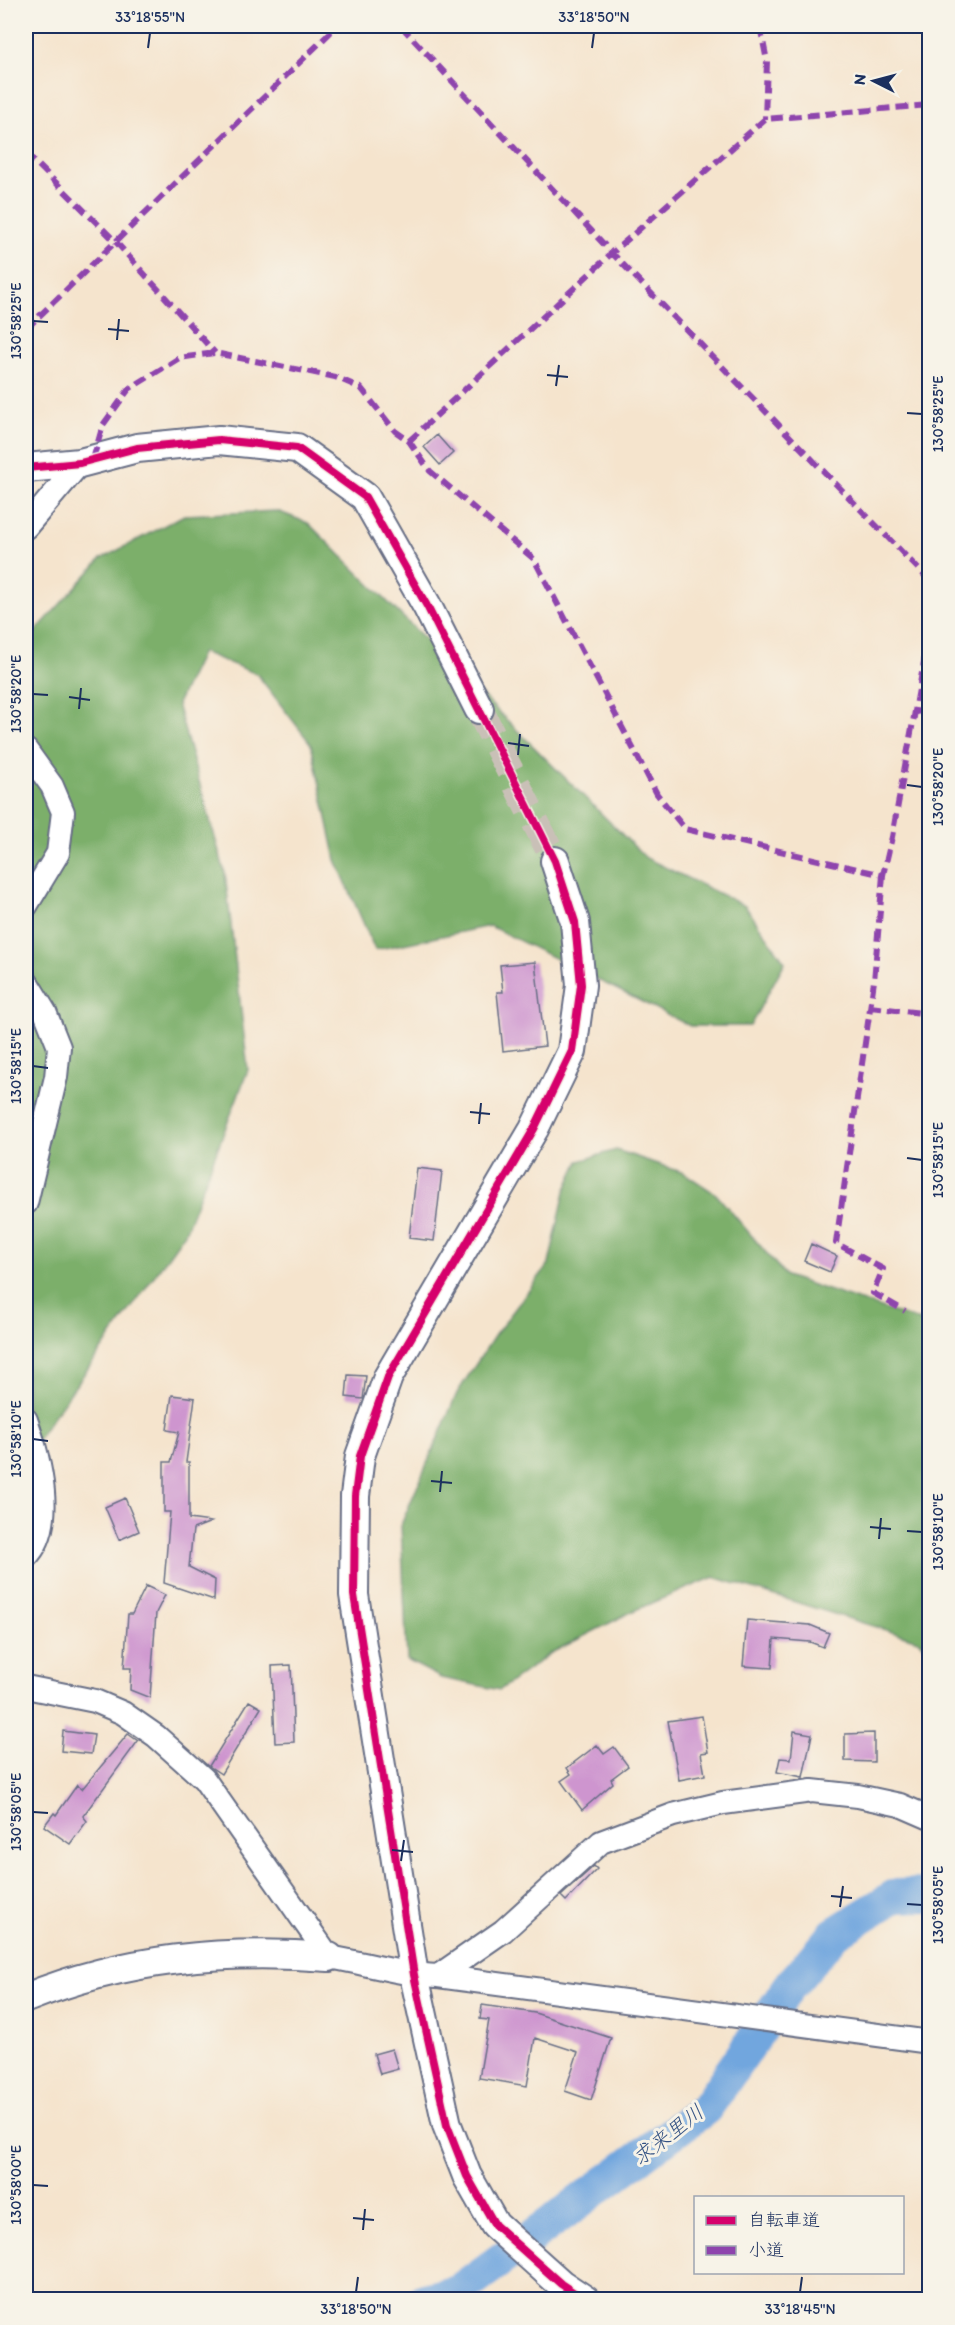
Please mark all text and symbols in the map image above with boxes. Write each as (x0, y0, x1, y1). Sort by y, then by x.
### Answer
text: 33°18'55"N (115, 8, 185, 26)
text: 33°18'50"N (558, 8, 630, 26)
north arrow (844, 51, 904, 111)
text: N (850, 73, 870, 86)
text: 130°58'25"E (7, 282, 25, 360)
text: 130°58'25"E (929, 375, 947, 453)
text: 130°58'20"E (7, 655, 25, 733)
text: 130°58'20"E (929, 748, 947, 826)
text: 130°58'15"E (7, 1028, 25, 1104)
text: 130°58'15"E (929, 1122, 947, 1198)
text: 130°58'10"E (7, 1400, 25, 1478)
text: 130°58'10"E (929, 1493, 947, 1571)
text: 130°58'05"E (7, 1773, 25, 1851)
text: 130°58'05"E (929, 1866, 947, 1944)
water label: 求来里川 (627, 2099, 708, 2170)
text: 130°58'00"E (7, 2145, 25, 2225)
legend (694, 2196, 904, 2274)
text: 自転車道 (748, 2209, 820, 2231)
text: 小道 (748, 2239, 784, 2261)
text: 33°18'50"N (320, 2300, 392, 2318)
text: 33°18'45"N (764, 2300, 836, 2318)

